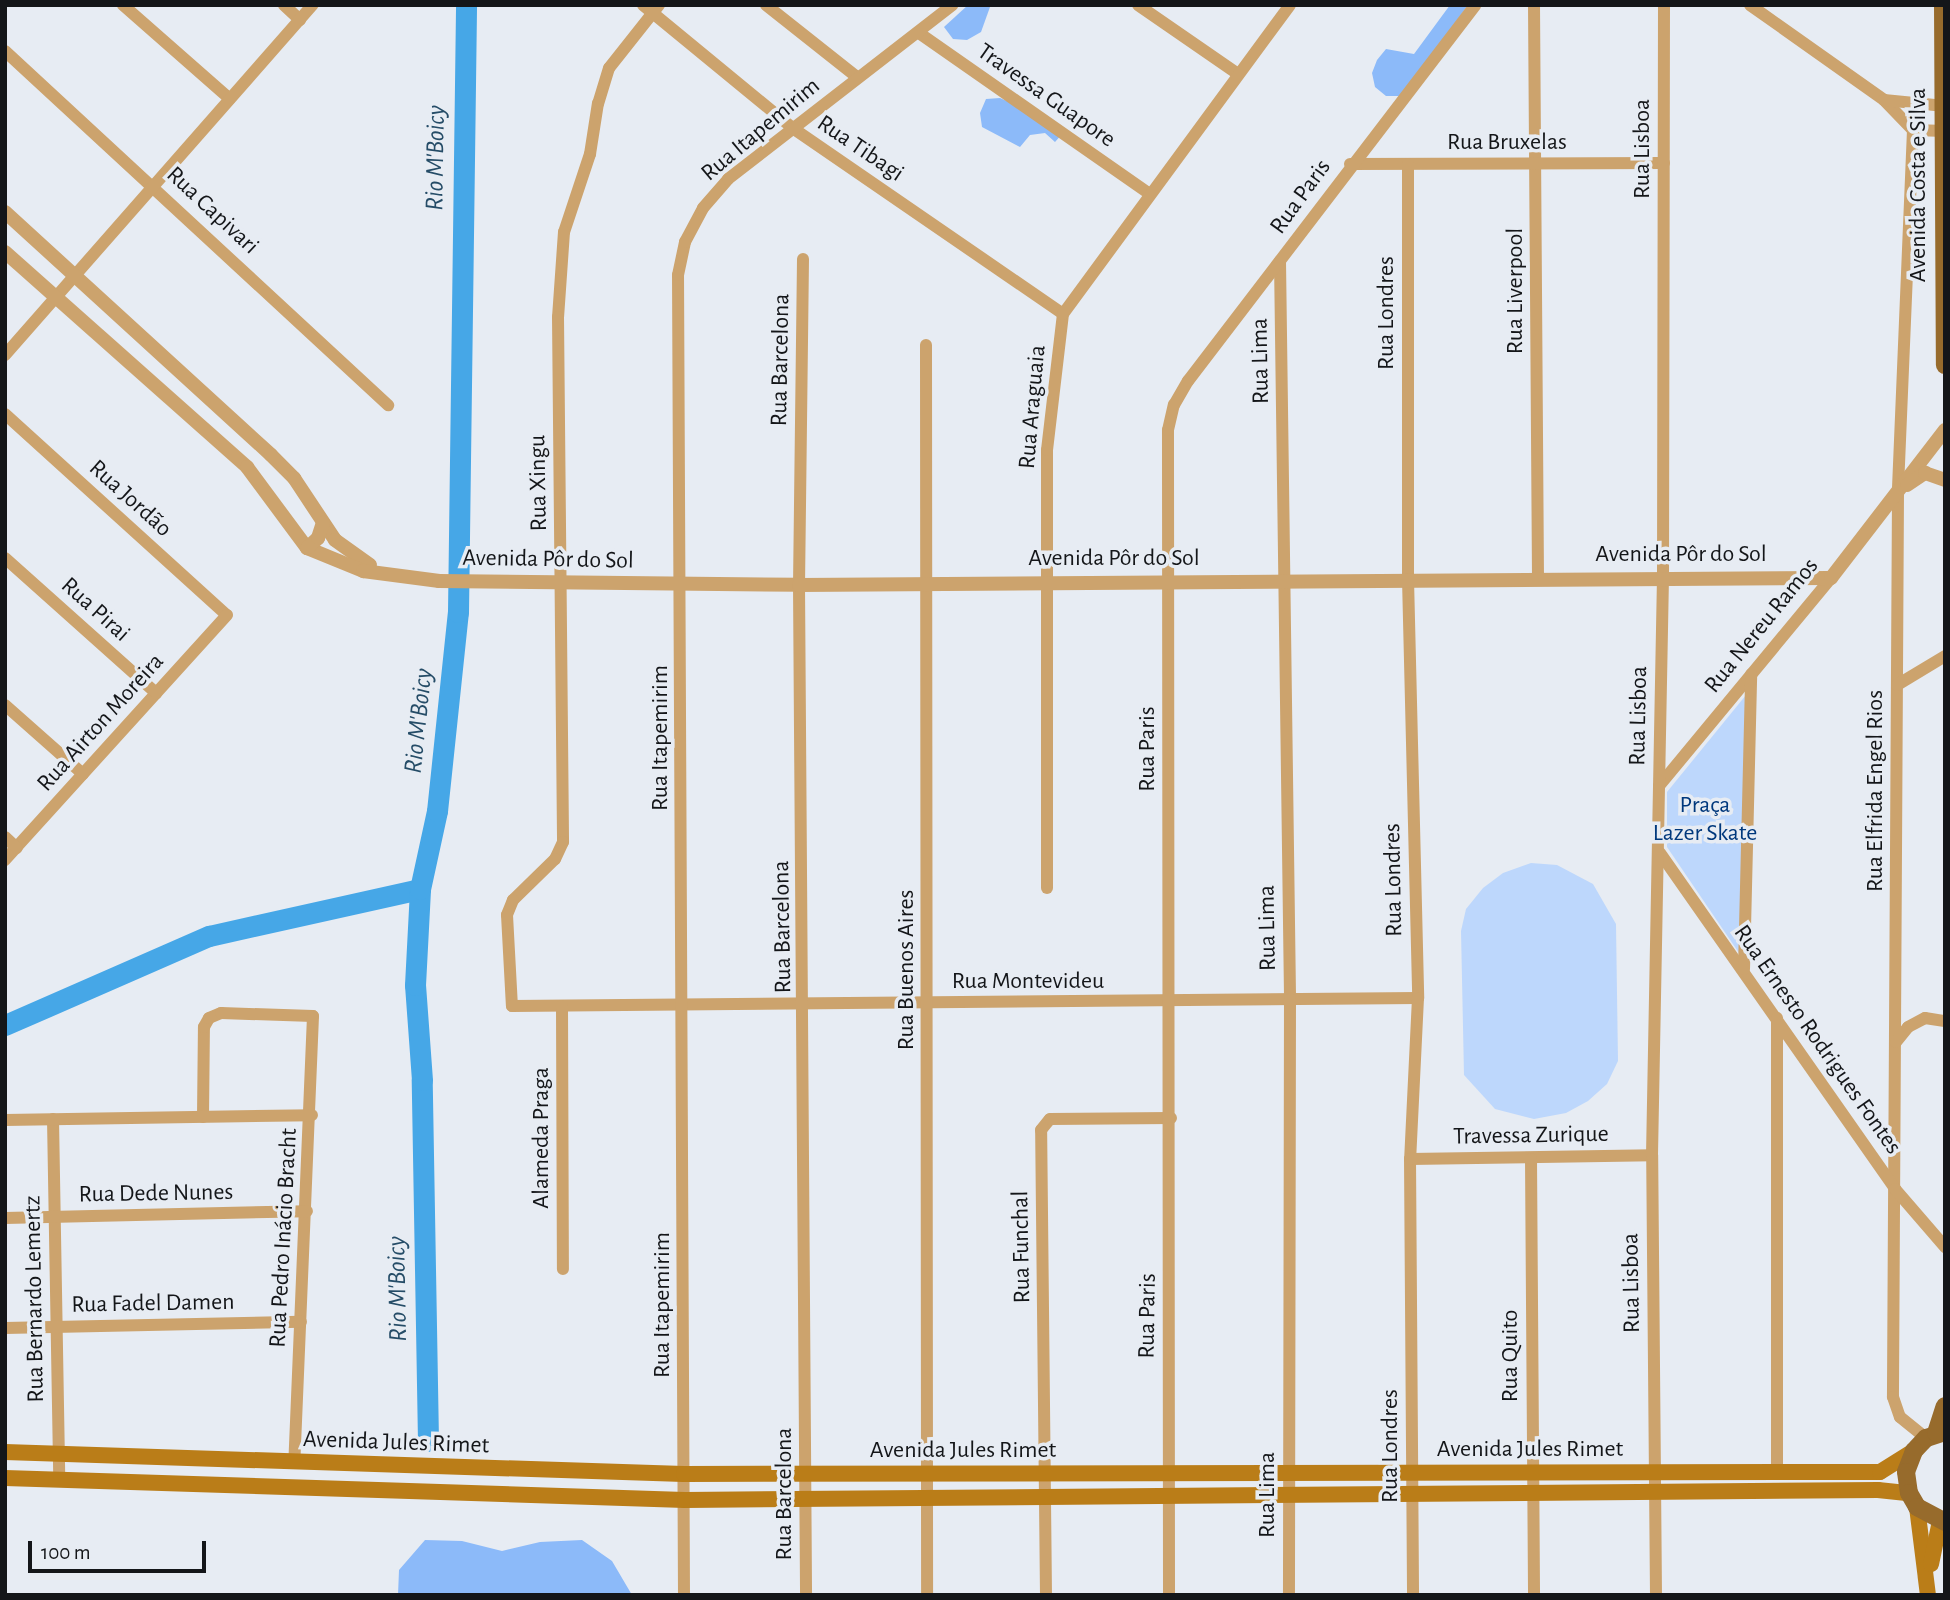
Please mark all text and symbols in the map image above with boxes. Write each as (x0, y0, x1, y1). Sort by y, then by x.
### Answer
street label: Travessa Guapore (971, 38, 1121, 154)
street label: Rua Itapemirim (696, 72, 826, 188)
street label: Avenida Costa e Silva (1905, 88, 1933, 282)
street label: Rua Lisboa (1629, 99, 1657, 199)
water label: Rio M'Boicy (419, 105, 453, 211)
street label: Rua Tibagi (811, 109, 909, 189)
street label: Rua Bruxelas (1447, 129, 1567, 157)
street label: Rua Paris (1264, 154, 1338, 240)
street label: Rua Capivari (160, 161, 264, 261)
street label: Rua Liverpool (1502, 228, 1530, 354)
street label: Rua Londres (1373, 256, 1401, 370)
street label: Rua Barcelona (765, 293, 797, 427)
street label: Rua Lima (1246, 318, 1276, 404)
street label: Rua Araguaia (1013, 344, 1053, 470)
street label: Rua Xingu (524, 435, 554, 531)
street label: Rua Jordão (83, 454, 177, 544)
street label: Avenida Pôr do Sol (1595, 541, 1767, 569)
street label: Avenida Pôr do Sol (462, 544, 634, 576)
street label: Avenida Pôr do Sol (1028, 545, 1200, 573)
street label: Rua Nereu Ramos (1699, 553, 1825, 699)
street label: Rua Pirai (55, 572, 135, 648)
street label: Rua Airton Moreira (31, 648, 171, 798)
street label: Rua Itapemirim (647, 665, 675, 811)
street label: Rua Lisboa (1624, 666, 1654, 766)
water label: Rio M'Boicy (398, 667, 440, 775)
street label: Rua Elfrida Engel Rios (1862, 690, 1890, 892)
street label: Rua Paris (1134, 706, 1162, 792)
park label: Praça Lazer Skate (1653, 792, 1757, 848)
street label: Rua Londres (1379, 823, 1409, 937)
street label: Rua Barcelona (767, 860, 799, 994)
street label: Rua Lima (1253, 885, 1283, 971)
street label: Rua Buenos Aires (893, 890, 921, 1050)
street label: Rua Ernesto Rodrigues Fontes (1727, 920, 1907, 1160)
street label: Rua Montevideu (952, 968, 1104, 996)
street label: Alameda Praga (528, 1067, 556, 1209)
street label: Travessa Zurique (1453, 1120, 1609, 1152)
street label: Rua Pedro Inácio Bracht (264, 1128, 304, 1348)
street label: Rua Dede Nunes (78, 1178, 234, 1210)
street label: Rua Funchal (1007, 1190, 1037, 1304)
street label: Rua Bernardo Lemertz (19, 1195, 51, 1403)
street label: Rua Itapemirim (649, 1232, 677, 1378)
street label: Rua Lisboa (1617, 1233, 1647, 1333)
water label: Rio M'Boicy (381, 1236, 415, 1342)
street label: Rua Paris (1133, 1273, 1163, 1359)
street label: Rua Fadel Damen (71, 1288, 235, 1320)
street label: Rua Quito (1497, 1310, 1525, 1402)
street label: Rua Londres (1377, 1389, 1405, 1503)
street label: Avenida Jules Rimet (302, 1425, 490, 1461)
street label: Rua Barcelona (771, 1428, 799, 1560)
street label: Avenida Jules Rimet (1437, 1436, 1623, 1464)
street label: Avenida Jules Rimet (870, 1437, 1056, 1465)
street label: Rua Lima (1254, 1452, 1282, 1538)
scale bar (32, 1526, 210, 1570)
text: 100 m (41, 1542, 91, 1563)

